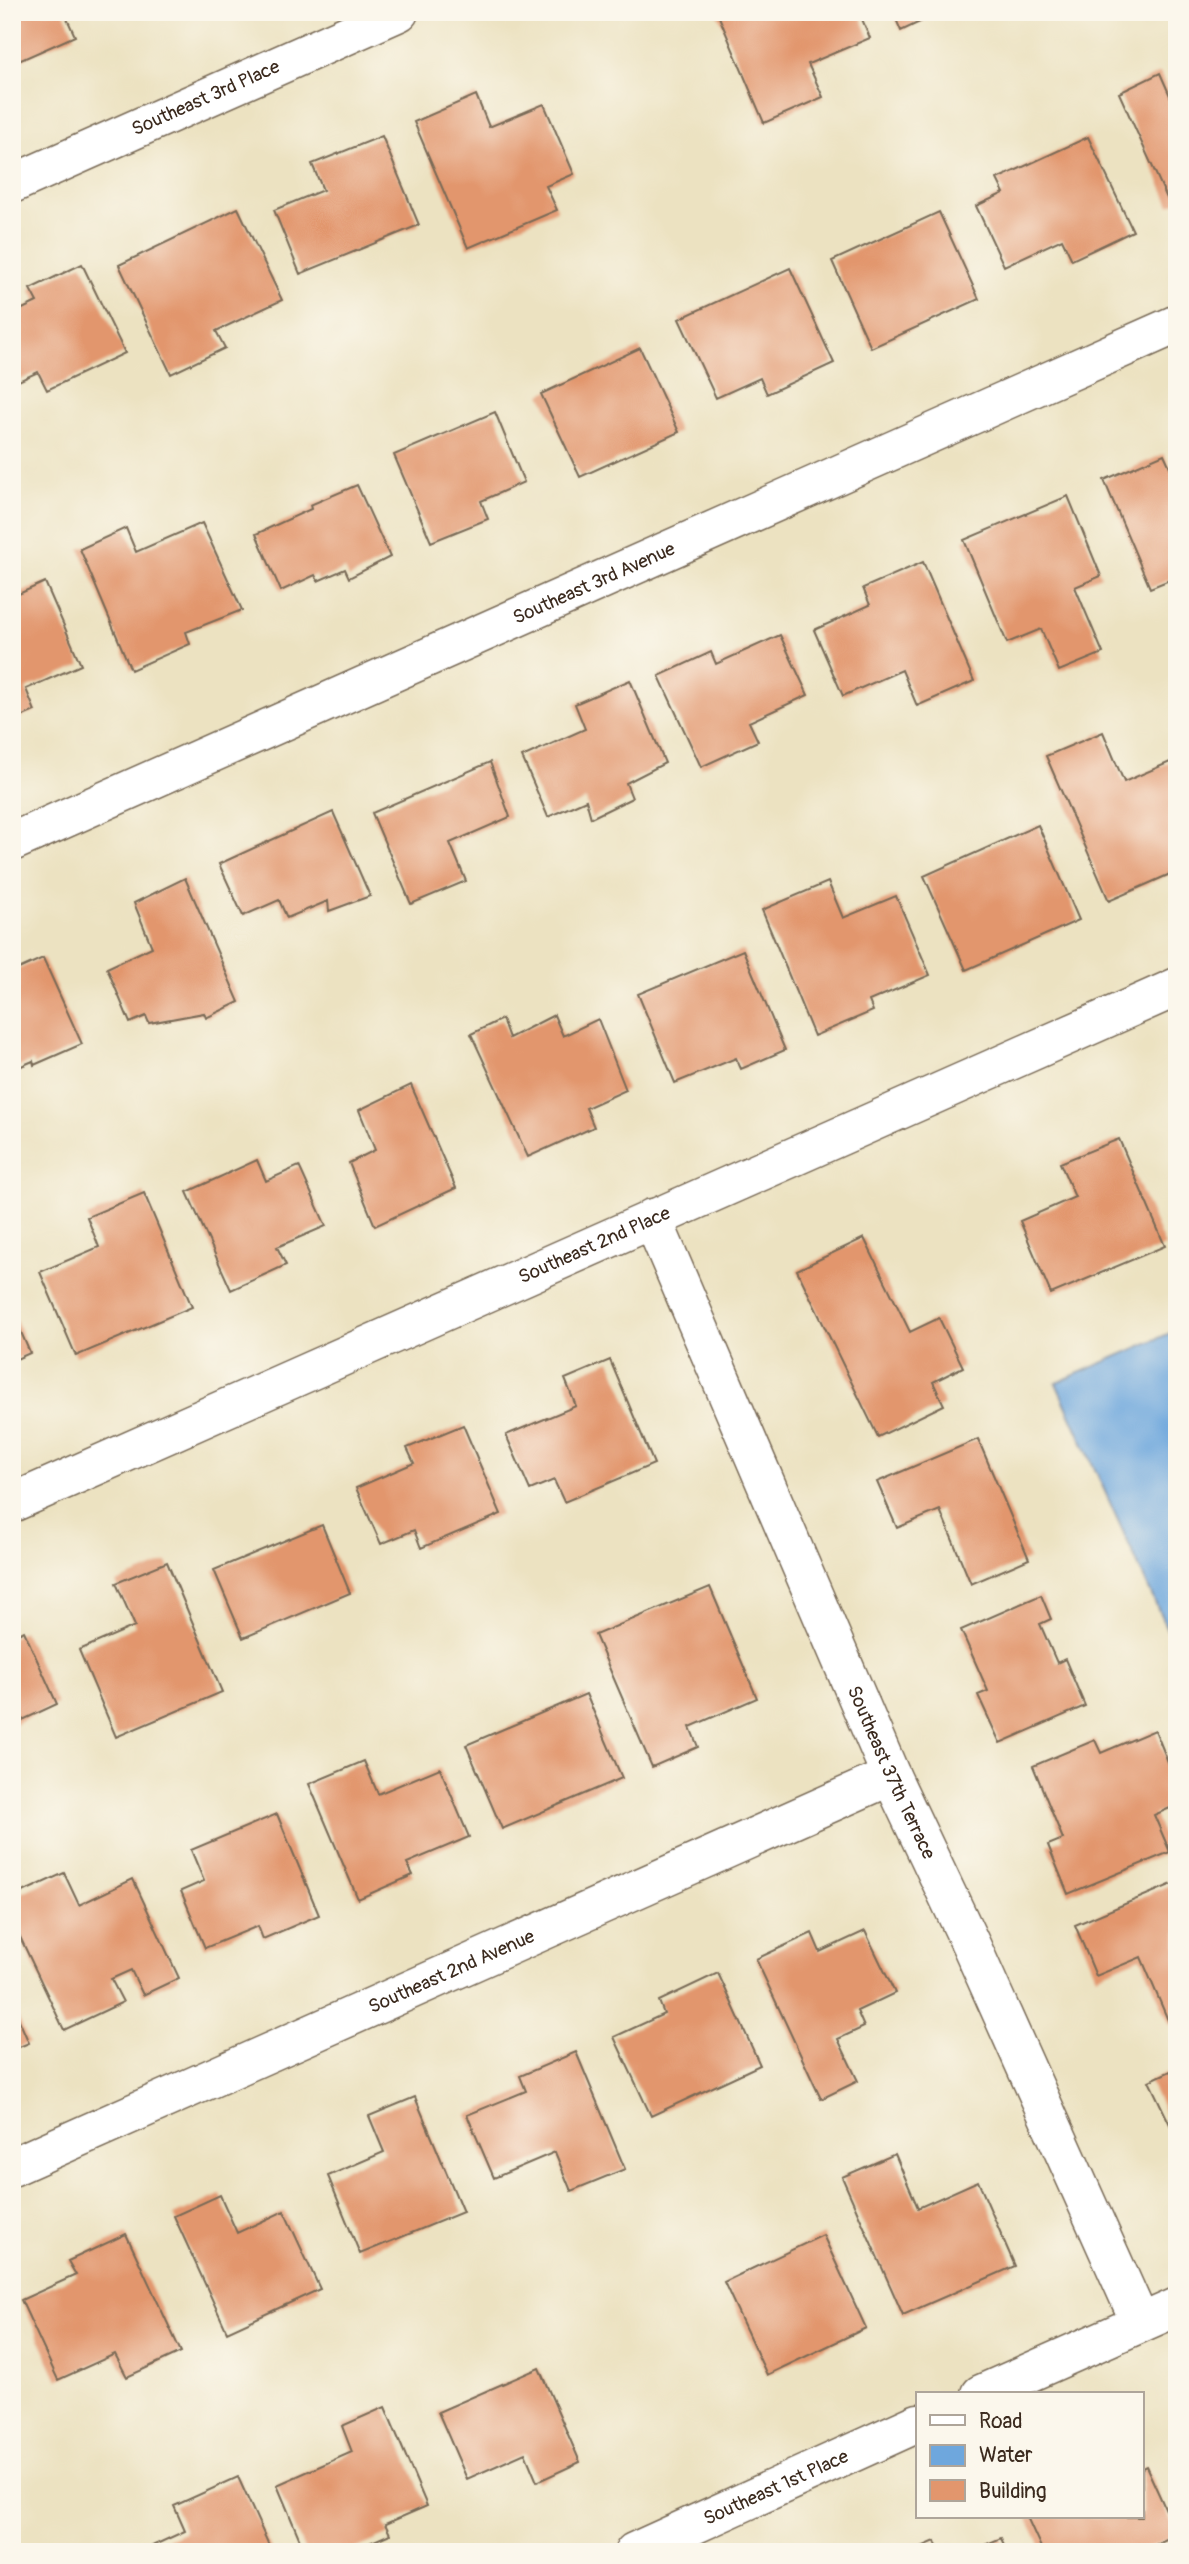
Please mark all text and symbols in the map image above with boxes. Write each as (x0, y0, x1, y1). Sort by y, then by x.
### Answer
street label: Southeast 3rd Place (128, 54, 284, 141)
street label: Southeast 3rd Avenue (509, 536, 679, 630)
street label: Southeast 2nd Place (515, 1201, 675, 1289)
street label: Southeast 37th Terrace (842, 1682, 941, 1864)
street label: Southeast 2nd Avenue (365, 1924, 539, 2019)
legend (916, 2392, 1144, 2518)
text: Road (979, 2408, 1023, 2435)
text: Water (979, 2442, 1033, 2469)
street label: Southeast 1st Place (700, 2444, 853, 2531)
text: Building (979, 2478, 1046, 2505)

